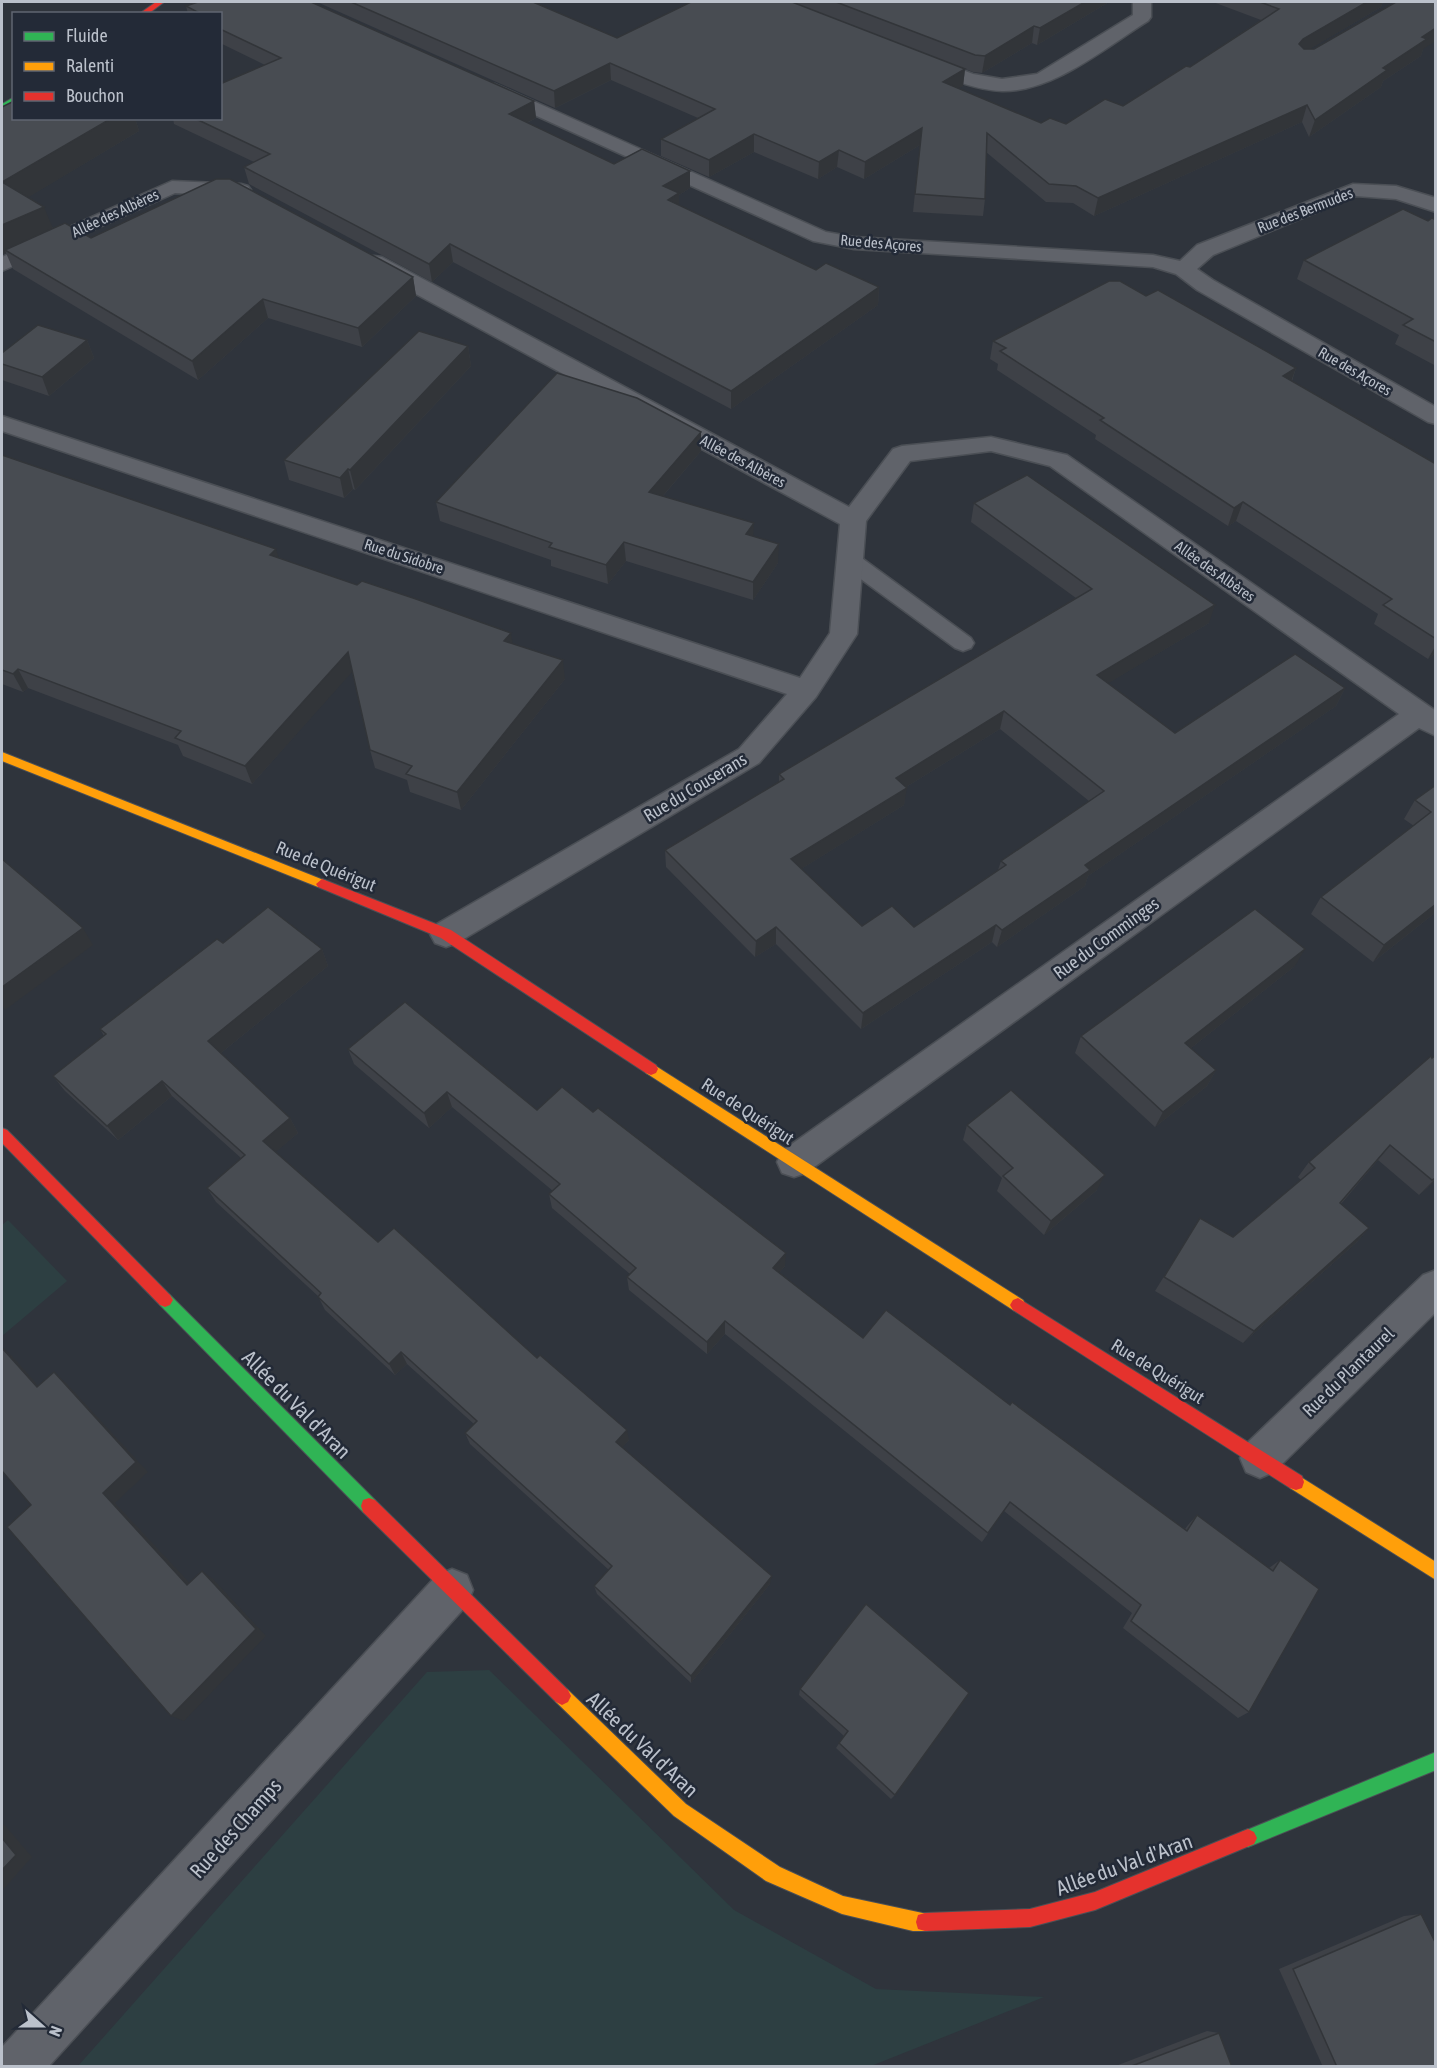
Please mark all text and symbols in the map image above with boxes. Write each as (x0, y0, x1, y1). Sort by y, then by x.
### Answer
legend (12, 12, 222, 120)
text: Fluide (66, 25, 108, 46)
text: Ralenti (66, 55, 114, 76)
text: Bouchon (66, 85, 124, 106)
street label: Rue des Bermudes (1255, 184, 1355, 236)
street label: Allée des Albères (69, 185, 161, 241)
street label: Rue des Açores (840, 231, 922, 255)
street label: Rue des Açores (1316, 343, 1394, 399)
street label: Allée des Albères (698, 431, 788, 491)
street label: Rue du Sidobre (362, 535, 446, 577)
street label: Allée des Albères (1172, 537, 1258, 605)
street label: Rue du Couserans (640, 748, 750, 826)
street label: Rue de Quérigut (273, 836, 379, 896)
street label: Rue du Comminges (1049, 893, 1163, 983)
street label: Rue de Quérigut (698, 1073, 798, 1149)
street label: Rue du Plantaurel (1298, 1323, 1398, 1421)
street label: Rue de Quérigut (1108, 1334, 1208, 1408)
street label: Allée du Val d'Aran (238, 1345, 356, 1463)
street label: Allée du Val d'Aran (582, 1686, 704, 1802)
street label: Rue des Champs (184, 1774, 286, 1882)
street label: Allée du Val d'Aran (1053, 1828, 1195, 1900)
north arrow (12, 1996, 72, 2056)
text: N (46, 2024, 66, 2039)

